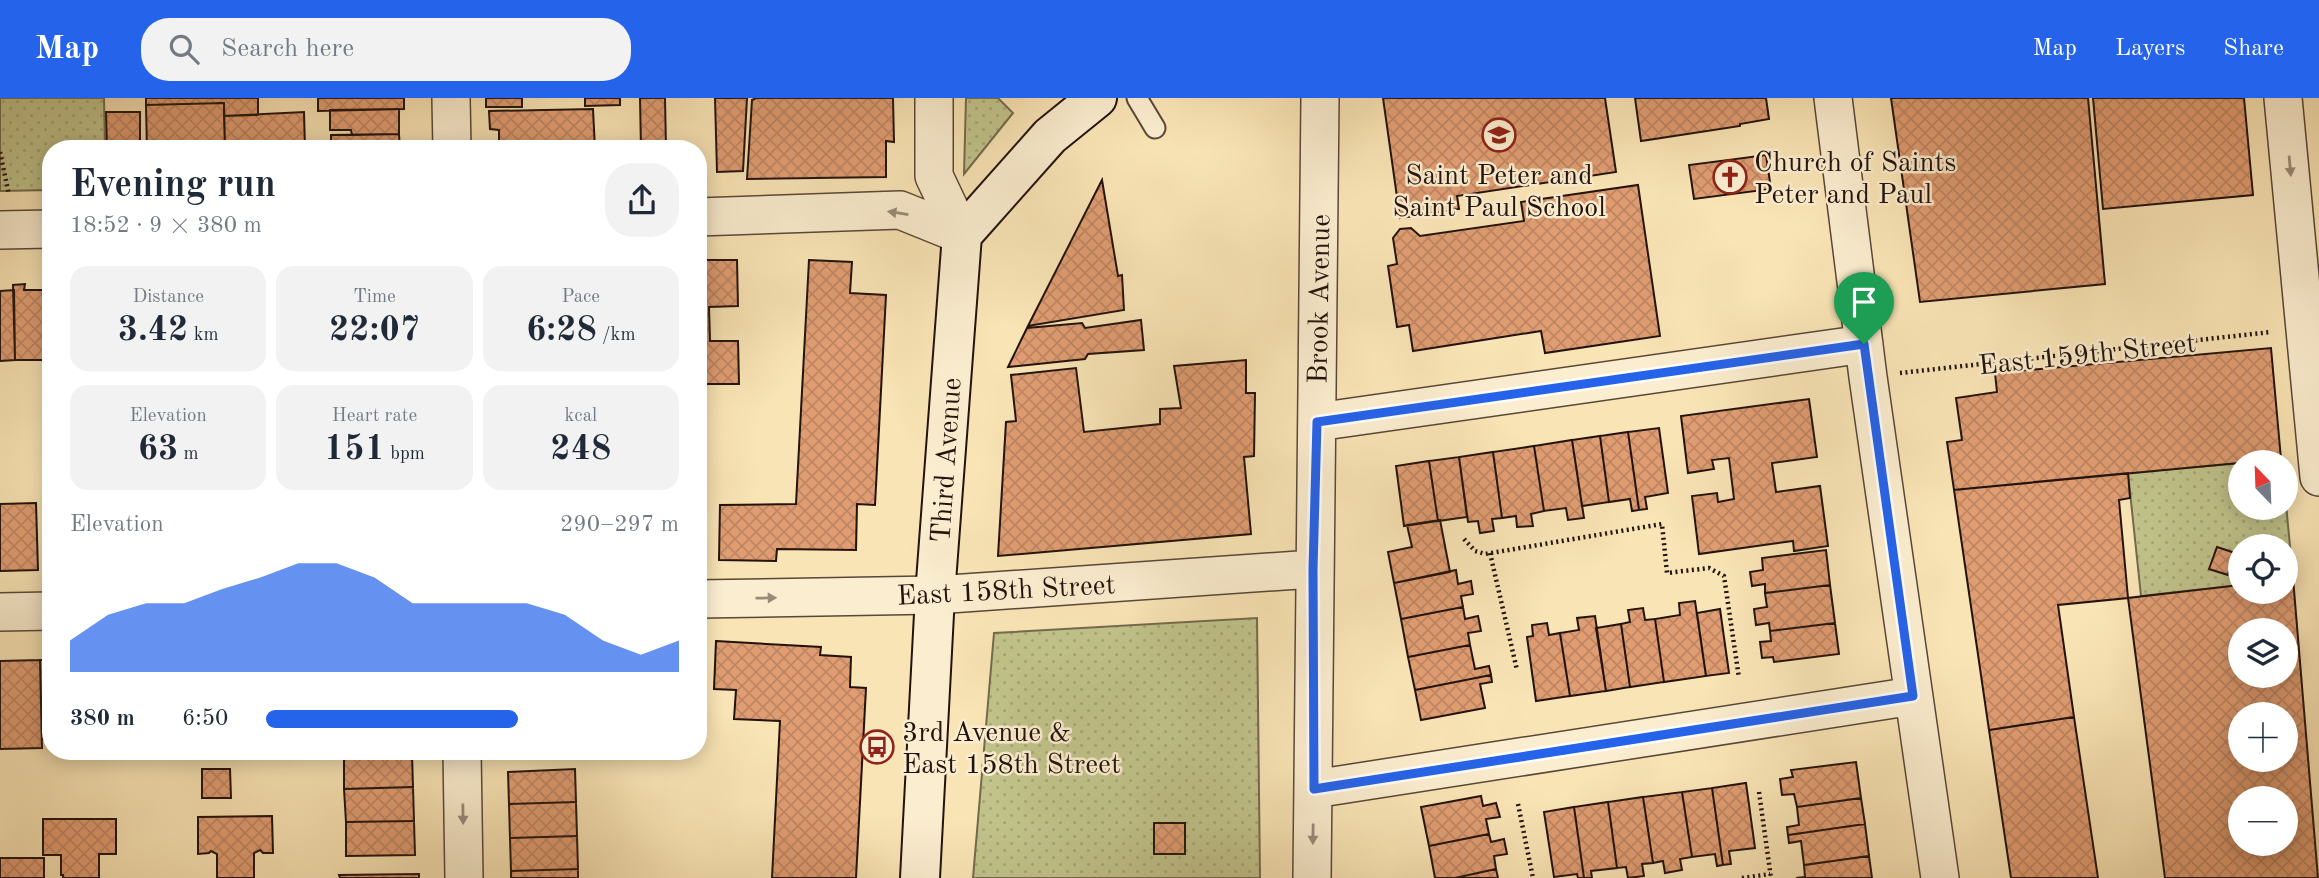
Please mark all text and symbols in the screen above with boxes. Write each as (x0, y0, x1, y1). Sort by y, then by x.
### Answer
search box (141, 18, 631, 81)
icon: search (165, 30, 203, 68)
text: Map (35, 33, 99, 66)
text: Search here (221, 36, 354, 62)
text: Map (2033, 37, 2077, 61)
text: Layers (2115, 37, 2185, 61)
text: Share (2223, 37, 2284, 61)
school or university icon: Saint Peter and Saint Paul School (1480, 116, 1518, 154)
place label: Church of Saints Peter and Paul (1754, 150, 1957, 210)
one-way arrow (2284, 155, 2295, 177)
church icon: Church of Saints Peter and Paul (1711, 158, 1749, 196)
button: share (605, 163, 679, 237)
place label: Saint Peter and Saint Paul School (1392, 163, 1606, 223)
text: Evening run (70, 167, 276, 205)
one-way arrow (887, 207, 909, 218)
text: 18:52 · 9 × 380 m (70, 214, 262, 237)
street label: Brook Avenue (1306, 214, 1336, 384)
pin (1834, 272, 1894, 344)
icon: arrive (1845, 283, 1883, 321)
text: Distance (132, 288, 204, 307)
text: Time (353, 288, 396, 307)
text: Pace (562, 288, 600, 307)
text: 3.42 (118, 313, 188, 348)
text: 22:07 (329, 313, 420, 348)
text: 6:28 (526, 313, 597, 348)
text: km (188, 326, 219, 345)
text: /km (597, 326, 636, 345)
street label: East 159th Street (1977, 331, 2198, 381)
street label: Third Avenue (928, 377, 968, 544)
text: Elevation (130, 407, 207, 426)
text: Heart rate (332, 407, 417, 426)
text: kcal (564, 407, 597, 426)
text: 63 (138, 432, 178, 467)
text: 151 (324, 432, 385, 467)
text: 248 (550, 432, 611, 467)
text: m (178, 445, 199, 464)
text: bpm (385, 445, 425, 464)
north arrow (2228, 450, 2298, 520)
map controls (2228, 450, 2298, 856)
text: Elevation (70, 513, 164, 536)
text: 290–297 m (560, 513, 679, 536)
button: locate (2228, 534, 2298, 604)
street label: East 158th Street (896, 572, 1116, 612)
one-way arrow (756, 592, 778, 604)
button: layers (2228, 618, 2298, 688)
button: + (2228, 702, 2298, 772)
text: 380 m (70, 707, 135, 730)
text: 6:50 (182, 707, 228, 730)
place label: 3rd Avenue & East 158th Street (902, 720, 1121, 780)
bus stop icon: 3rd Avenue & East 158th Street (858, 728, 896, 766)
button: − (2228, 786, 2298, 856)
one-way arrow (457, 804, 469, 826)
one-way arrow (1307, 823, 1319, 845)

